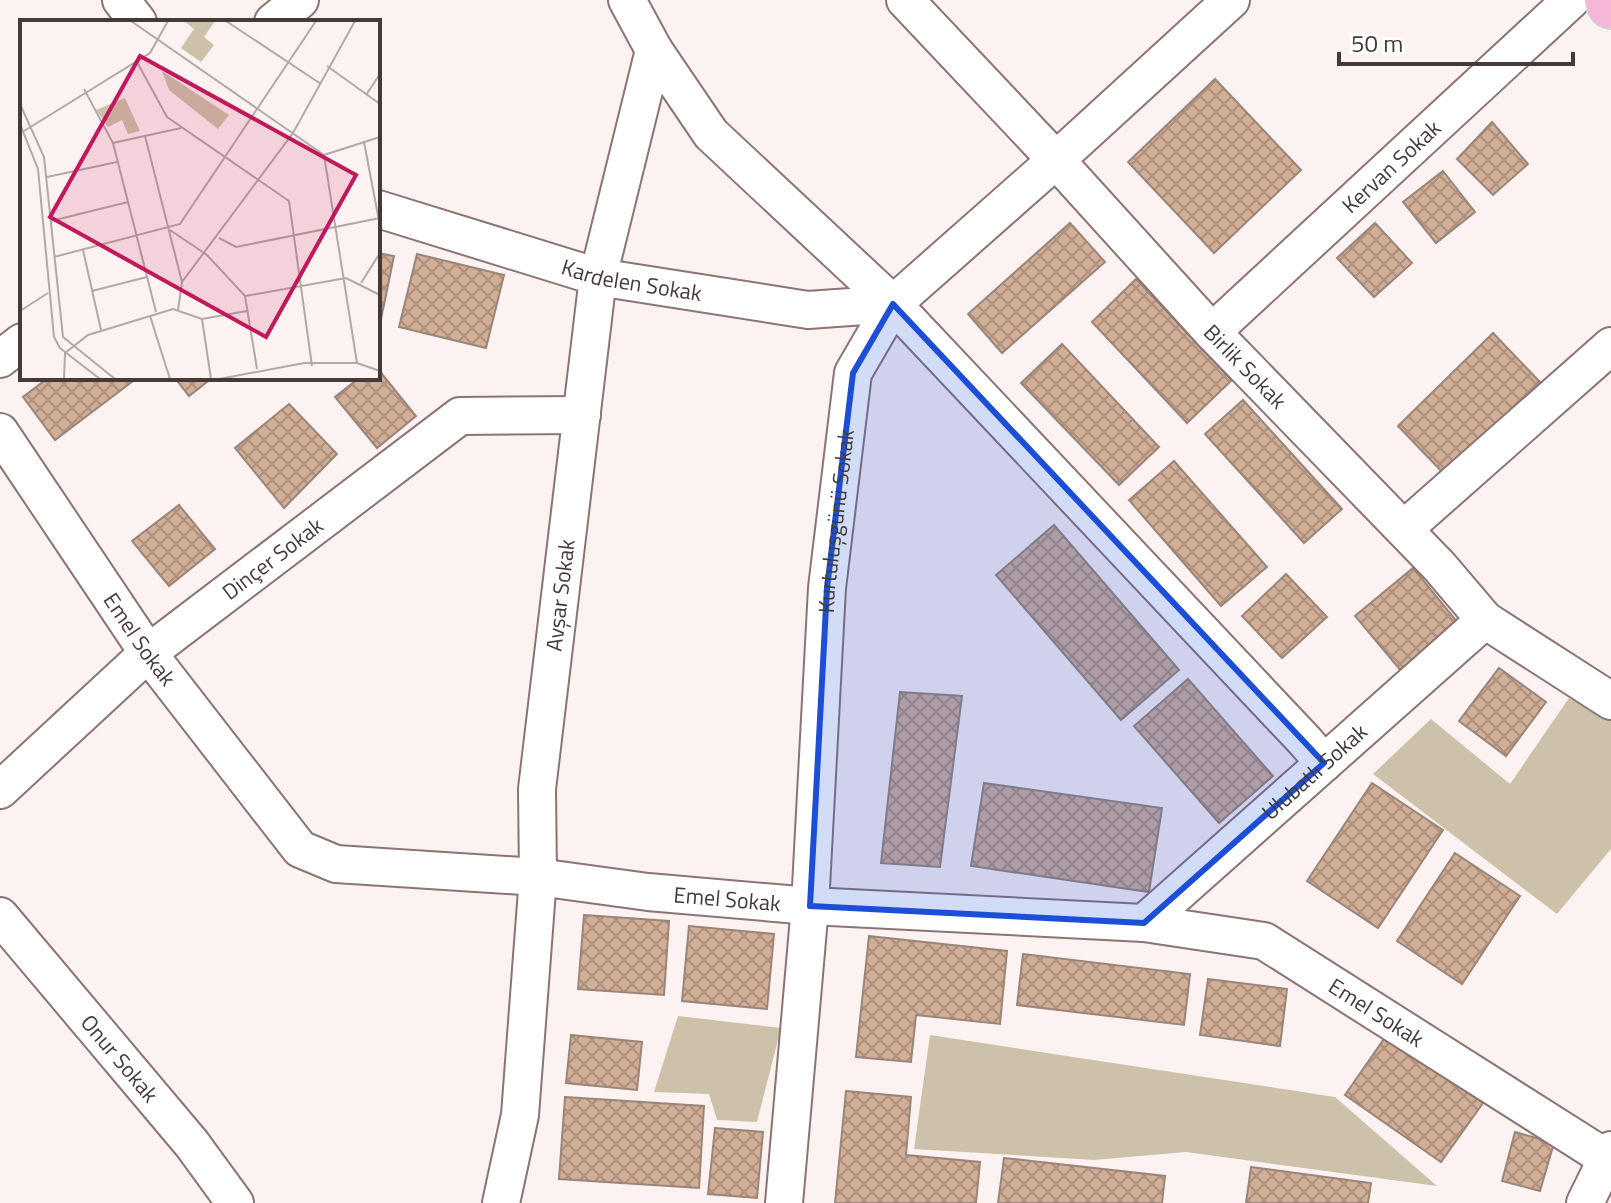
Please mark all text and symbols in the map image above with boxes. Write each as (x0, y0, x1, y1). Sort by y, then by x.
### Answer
scale bar (1339, 16, 1573, 66)
inset map (20, 20, 380, 380)
text: 50 m (1351, 25, 1403, 61)
street label: Kervan Sokak (1334, 111, 1449, 221)
street label: Kardelen Sokak (557, 250, 705, 310)
street label: Birlik Sokak (1196, 316, 1295, 417)
street label: Kurtuluşgünü Sokak (809, 427, 863, 614)
street label: Dinçer Sokak (215, 508, 331, 608)
street label: Avşar Sokak (537, 537, 584, 653)
street label: Emel Sokak (95, 586, 185, 694)
street label: Ulubatlı Sokak (1254, 715, 1375, 828)
street label: Emel Sokak (672, 877, 783, 920)
street label: Emel Sokak (1322, 969, 1431, 1056)
street label: Onur Sokak (73, 1007, 167, 1110)

